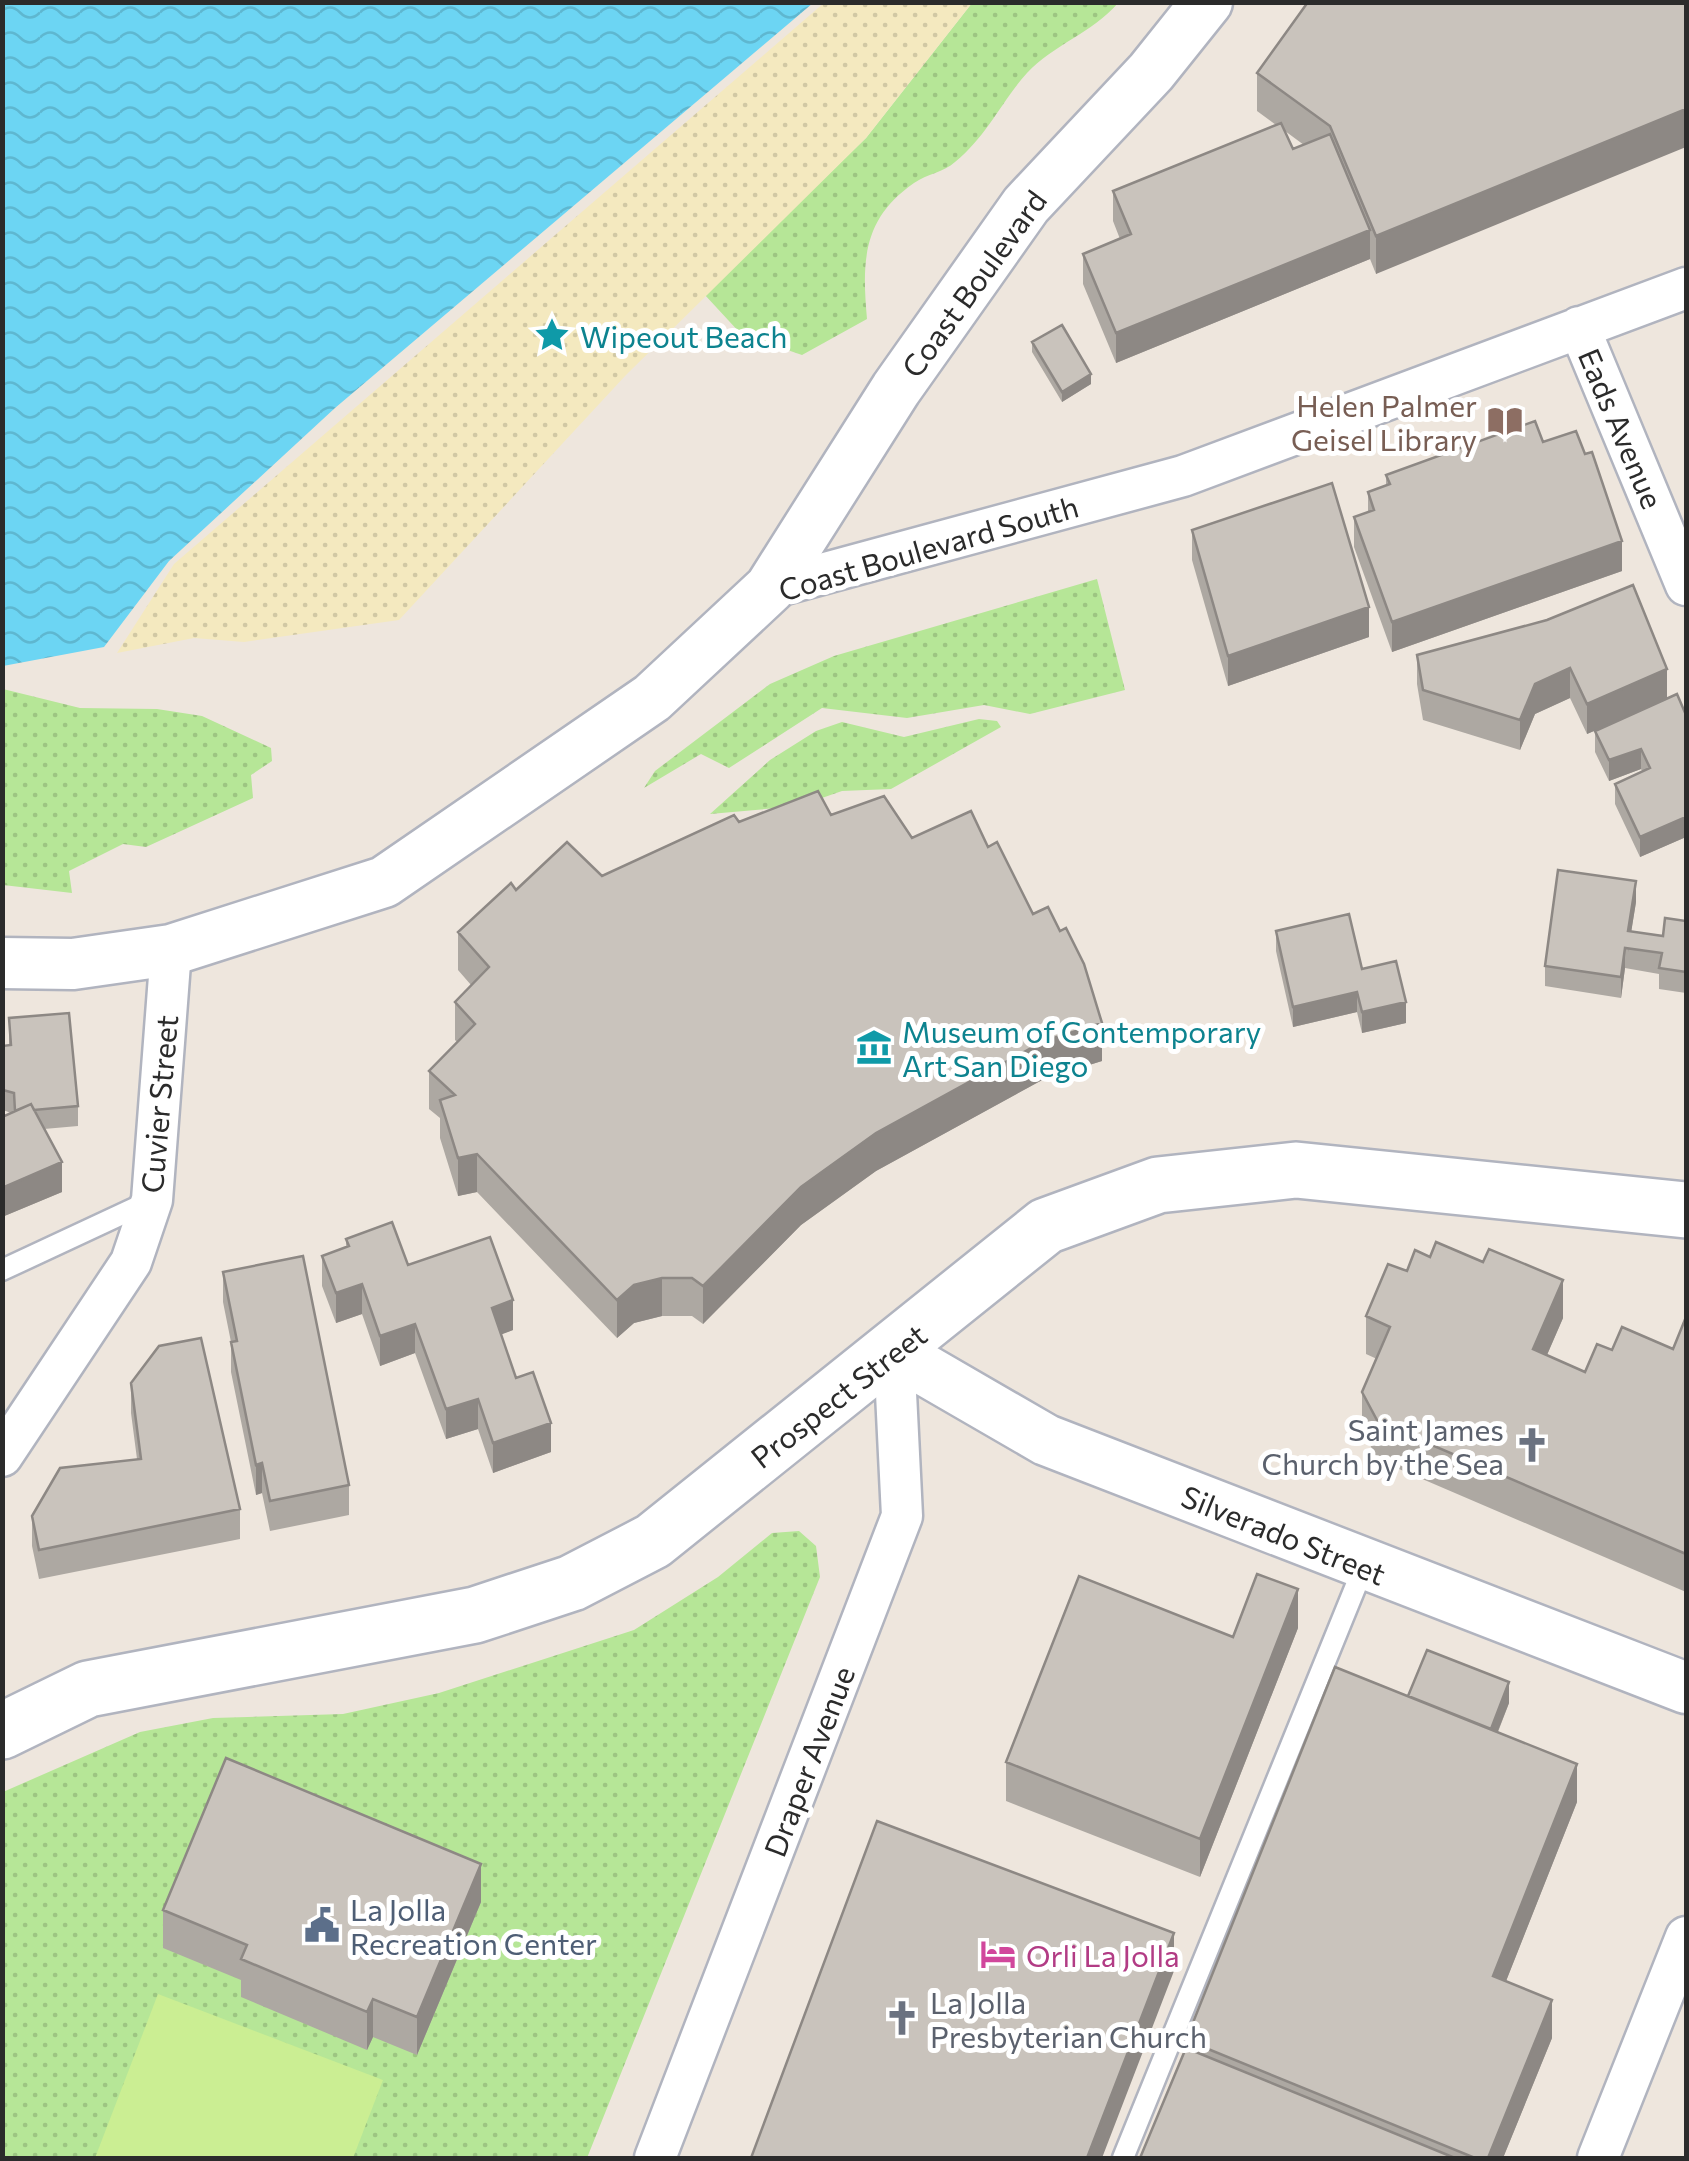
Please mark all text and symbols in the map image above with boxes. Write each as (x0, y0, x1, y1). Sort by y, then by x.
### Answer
street label: Coast Boulevard (893, 182, 1053, 384)
place icon: Wipeout Beach (533, 316, 571, 354)
place label: Wipeout Beach (580, 317, 788, 354)
street label: Eads Avenue (1572, 342, 1672, 514)
place label: Helen Palmer Geisel Library (1291, 386, 1477, 457)
library icon: Helen Palmer Geisel Library (1486, 402, 1524, 440)
street label: Coast Boulevard South (774, 486, 1082, 608)
place label: Museum of Contemporary Art San Diego (902, 1012, 1261, 1083)
street label: Cuvier Street (132, 1013, 184, 1195)
museum icon: Museum of Contemporary Art San Diego (855, 1028, 893, 1066)
street label: Prospect Street (743, 1315, 933, 1475)
place label: Saint James Church by the Sea (1261, 1410, 1504, 1481)
church icon: Saint James Church by the Sea (1513, 1426, 1551, 1464)
street label: Silverado Street (1177, 1476, 1391, 1592)
street label: Draper Avenue (755, 1661, 861, 1861)
place label: La Jolla Recreation Center (350, 1890, 597, 1961)
public building icon: La Jolla Recreation Center (303, 1906, 341, 1944)
hotel icon: Orli La Jolla (979, 1935, 1017, 1973)
place label: Orli La Jolla (1026, 1936, 1180, 1973)
place label: La Jolla Presbyterian Church (930, 1983, 1207, 2054)
church icon: La Jolla Presbyterian Church (883, 1999, 921, 2037)

